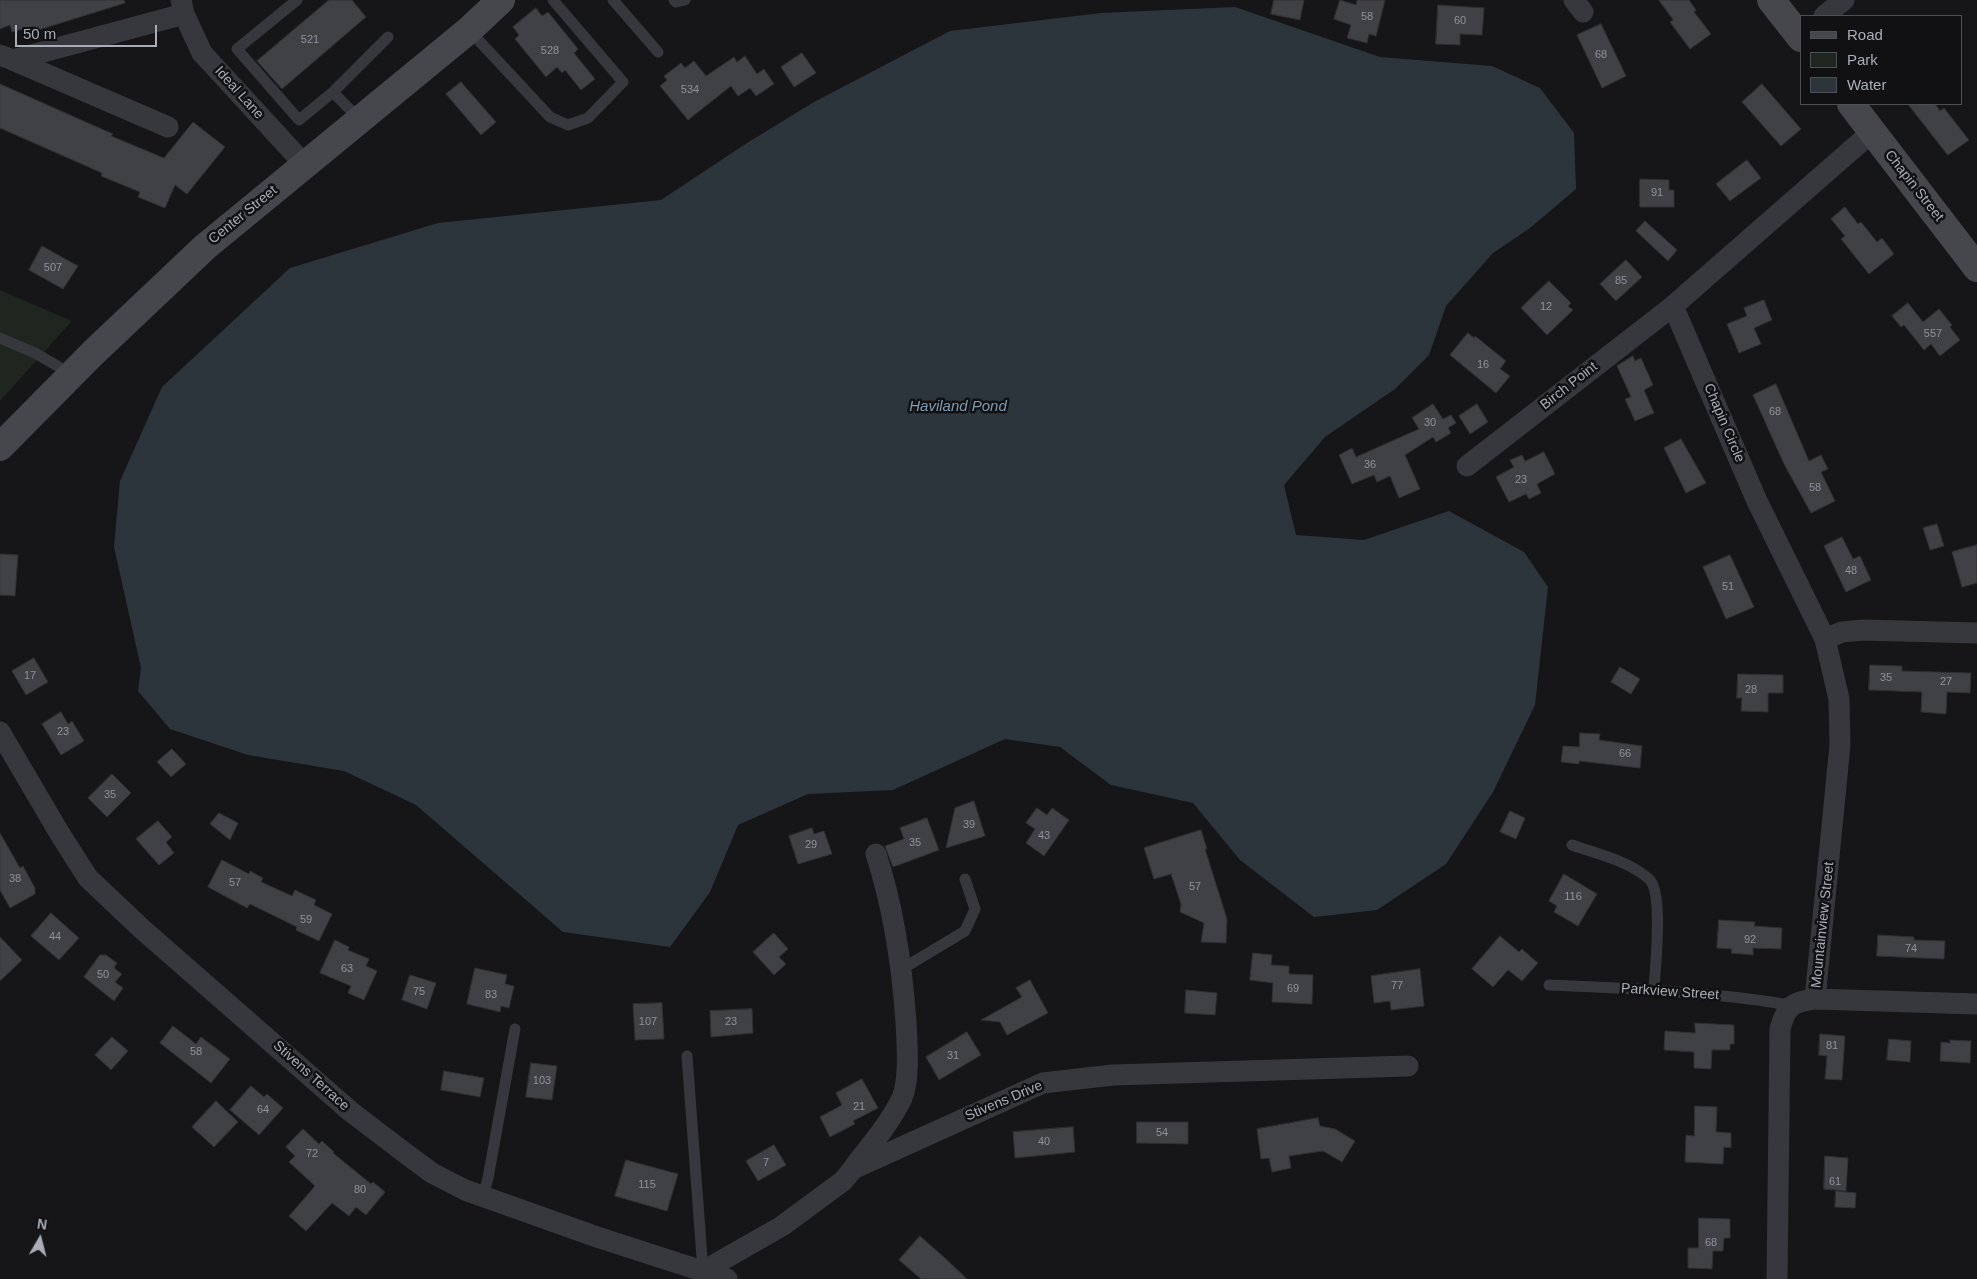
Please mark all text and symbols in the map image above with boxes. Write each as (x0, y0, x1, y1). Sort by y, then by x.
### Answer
house number: 58 (1361, 10, 1373, 24)
house number: 60 (1454, 14, 1466, 28)
scale bar (18, 15, 160, 47)
legend (1800, 15, 1962, 105)
text: 50 m (23, 25, 56, 42)
text: Road (1847, 26, 1883, 43)
house number: 521 (301, 33, 319, 47)
house number: 528 (541, 44, 559, 58)
house number: 68 (1595, 48, 1607, 62)
text: Park (1847, 51, 1878, 68)
street label: Ideal Lane (211, 63, 267, 123)
text: Water (1847, 76, 1886, 93)
house number: 534 (681, 83, 699, 97)
street label: Chapin Street (1881, 147, 1947, 225)
street label: Center Street (205, 182, 281, 248)
house number: 91 (1651, 186, 1663, 200)
house number: 507 (44, 261, 62, 275)
house number: 85 (1615, 274, 1627, 288)
house number: 12 (1540, 300, 1552, 314)
house number: 557 (1924, 327, 1942, 341)
house number: 16 (1477, 358, 1489, 372)
street label: Birch Point (1537, 359, 1601, 413)
street label: Chapin Circle (1700, 381, 1748, 465)
water label: Haviland Pond (909, 398, 1007, 416)
house number: 68 (1769, 405, 1781, 419)
house number: 30 (1424, 416, 1436, 430)
house number: 36 (1364, 458, 1376, 472)
house number: 23 (1515, 473, 1527, 487)
house number: 58 (1809, 481, 1821, 495)
house number: 48 (1845, 564, 1857, 578)
house number: 51 (1722, 580, 1734, 594)
house number: 17 (24, 669, 36, 683)
house number: 35 (1880, 671, 1892, 685)
house number: 27 (1940, 675, 1952, 689)
house number: 28 (1745, 683, 1757, 697)
house number: 23 (57, 725, 69, 739)
house number: 66 (1619, 747, 1631, 761)
house number: 35 (104, 788, 116, 802)
house number: 39 (963, 818, 975, 832)
house number: 43 (1038, 829, 1050, 843)
house number: 35 (909, 836, 921, 850)
house number: 29 (805, 838, 817, 852)
street label: Mountainview Street (1808, 861, 1838, 989)
house number: 38 (9, 872, 21, 886)
house number: 57 (229, 876, 241, 890)
house number: 57 (1189, 880, 1201, 894)
house number: 116 (1564, 890, 1582, 904)
house number: 59 (300, 913, 312, 927)
house number: 44 (49, 930, 61, 944)
house number: 92 (1744, 933, 1756, 947)
house number: 74 (1905, 942, 1917, 956)
house number: 63 (341, 962, 353, 976)
house number: 50 (97, 968, 109, 982)
house number: 77 (1391, 979, 1403, 993)
street label: Parkview Street (1621, 980, 1719, 1004)
house number: 69 (1287, 982, 1299, 996)
house number: 75 (413, 985, 425, 999)
house number: 83 (485, 988, 497, 1002)
house number: 107 (639, 1015, 657, 1029)
house number: 23 (725, 1015, 737, 1029)
street label: Stivens Terrace (270, 1037, 352, 1115)
house number: 81 (1826, 1039, 1838, 1053)
house number: 58 (190, 1045, 202, 1059)
house number: 31 (947, 1049, 959, 1063)
house number: 103 (533, 1074, 551, 1088)
street label: Stivens Drive (963, 1077, 1045, 1125)
house number: 21 (853, 1100, 865, 1114)
house number: 64 (257, 1103, 269, 1117)
house number: 54 (1156, 1126, 1168, 1140)
house number: 40 (1038, 1135, 1050, 1149)
house number: 72 (306, 1147, 318, 1161)
house number: 7 (763, 1156, 769, 1170)
house number: 61 (1829, 1175, 1841, 1189)
house number: 115 (638, 1178, 656, 1192)
house number: 80 (354, 1183, 366, 1197)
north arrow (15, 1214, 65, 1264)
text: N (36, 1216, 48, 1233)
house number: 68 (1705, 1236, 1717, 1250)

